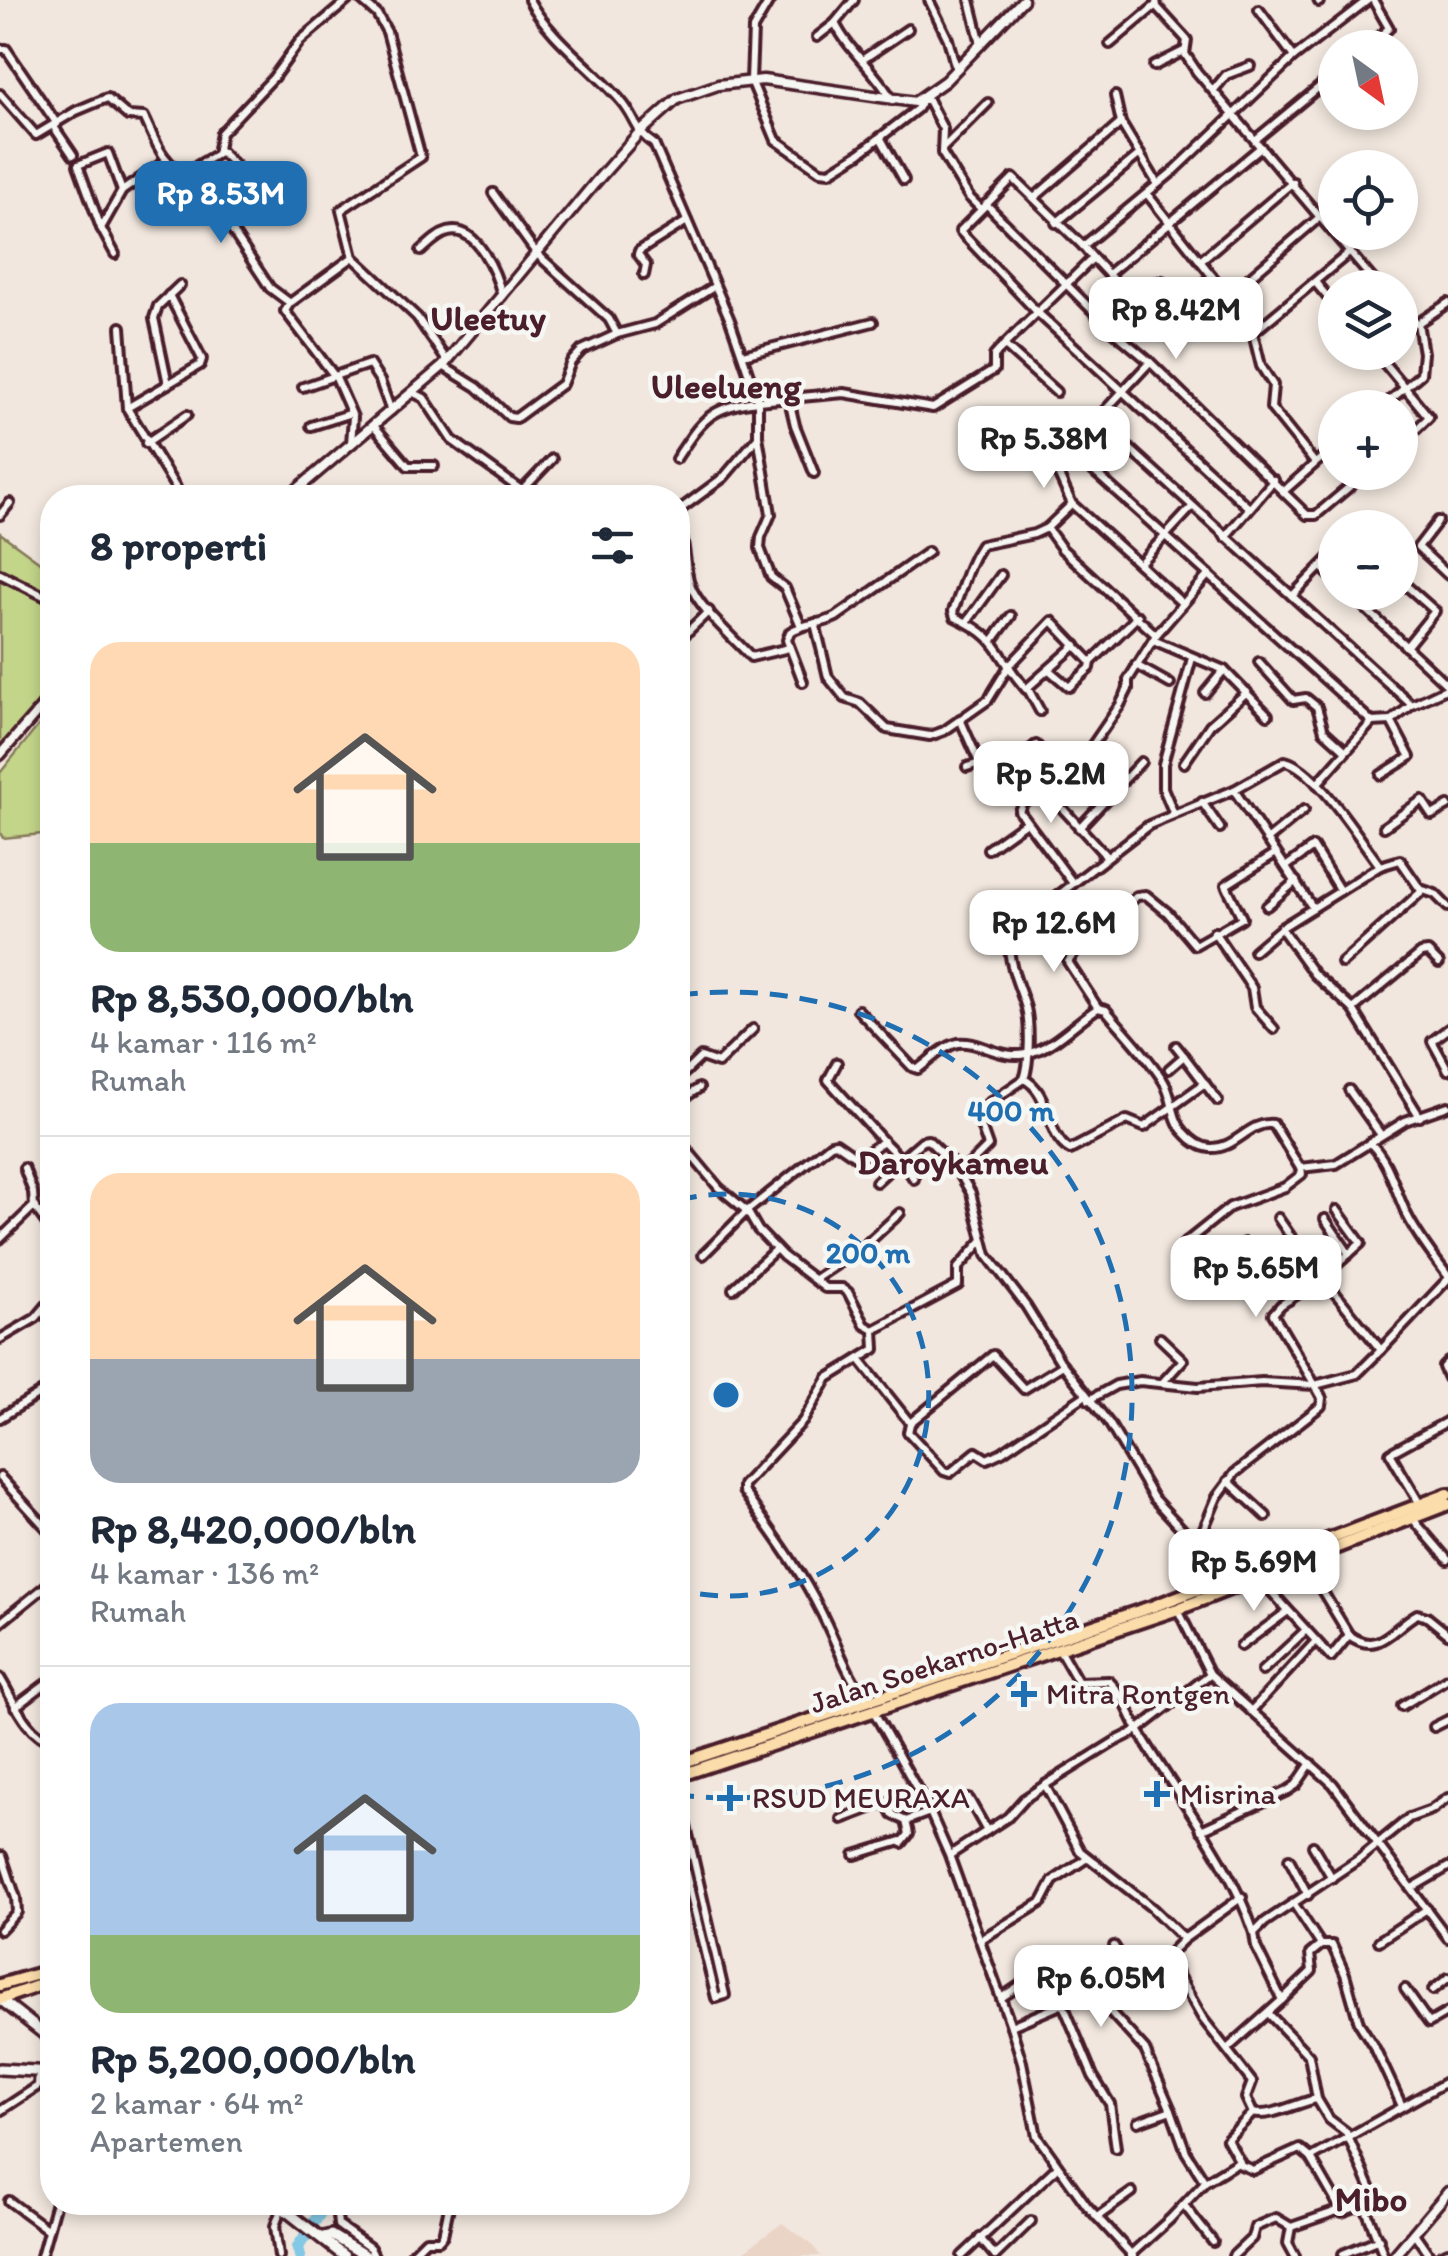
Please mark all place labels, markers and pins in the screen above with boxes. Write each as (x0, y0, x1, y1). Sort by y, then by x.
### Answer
pin: Rp 8.53M (118, 161, 324, 246)
pin: Rp 8.42M (1073, 277, 1279, 362)
pin: Rp 5.38M (941, 406, 1147, 491)
pin: Rp 5.2M (959, 741, 1143, 826)
pin: Rp 12.6M (951, 890, 1157, 975)
pin: Rp 5.65M (1153, 1235, 1359, 1320)
centre of rings (708, 1377, 744, 1413)
pin: Rp 5.69M (1151, 1529, 1357, 1614)
place label: Mitra Rontgen (1046, 1675, 1230, 1712)
marker: Mitra Rontgen (1011, 1681, 1037, 1707)
place label: Misrina (1180, 1775, 1277, 1812)
place label: RSUD MEURAXA (752, 1779, 970, 1816)
marker: Misrina (1144, 1781, 1170, 1807)
marker: RSUD MEURAXA (717, 1785, 743, 1811)
pin: Rp 6.05M (998, 1945, 1204, 2030)

